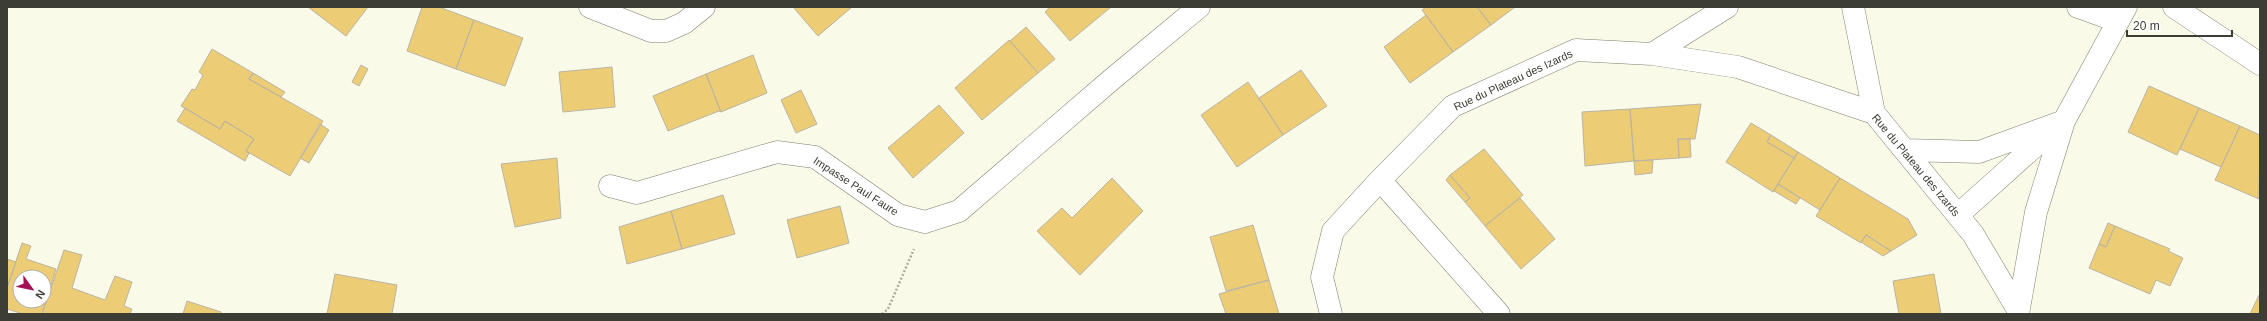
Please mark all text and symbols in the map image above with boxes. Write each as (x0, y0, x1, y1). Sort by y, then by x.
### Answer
scale bar (2127, 12, 2232, 38)
text: 20 m (2133, 19, 2160, 33)
street label: Rue du Plateau des Izards (1452, 47, 1575, 113)
street label: Rue du Plateau des Izards (1870, 111, 1963, 219)
street label: Impasse Paul Faure (811, 154, 901, 218)
north arrow (12, 269, 52, 309)
text: N (33, 288, 48, 301)

